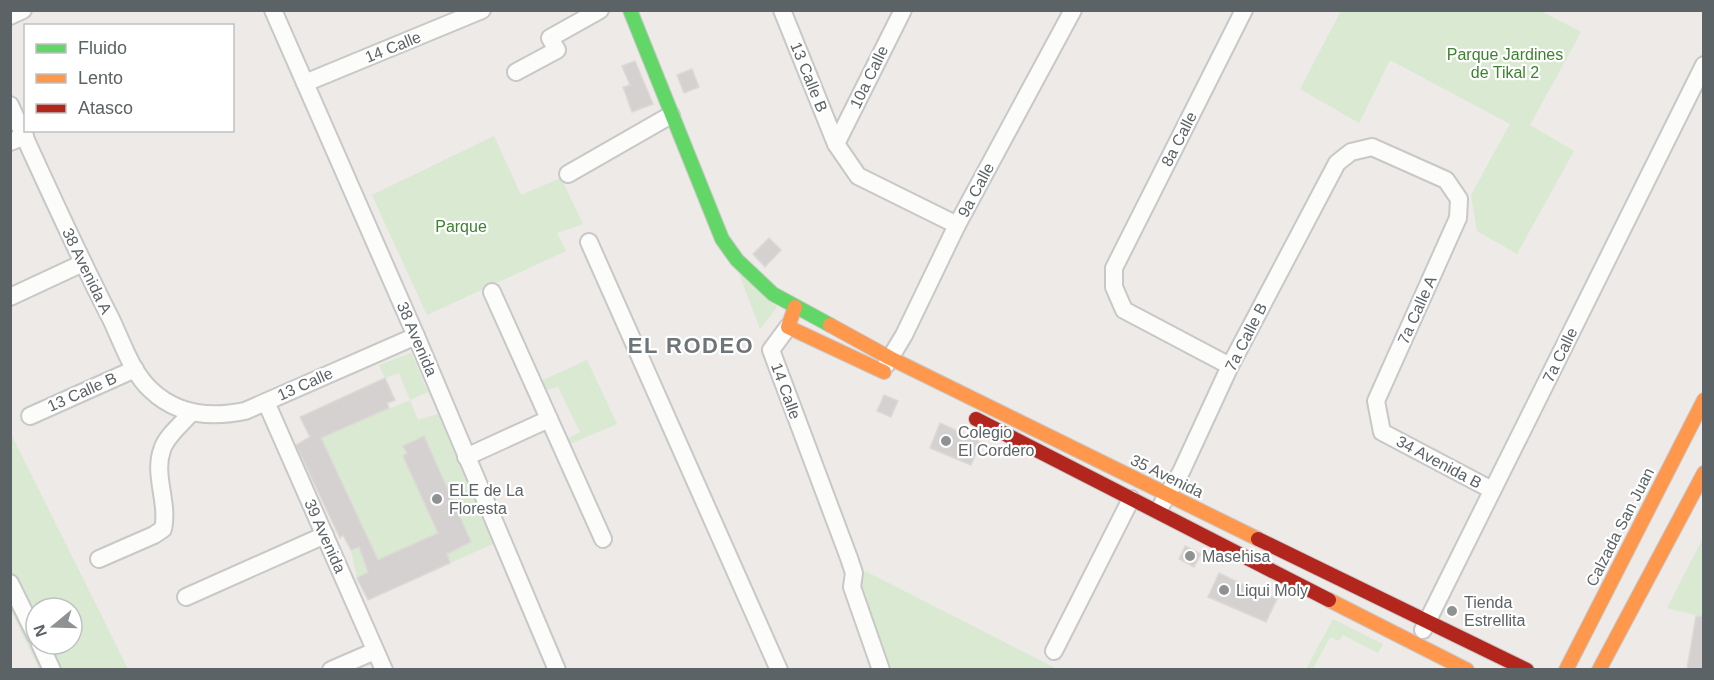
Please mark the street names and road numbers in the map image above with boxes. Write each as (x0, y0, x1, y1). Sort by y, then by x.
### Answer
street label: 14 Calle (363, 28, 423, 66)
street label: 13 Calle B (787, 40, 831, 114)
street label: 10a Calle (847, 43, 891, 111)
street label: 8a Calle (1158, 109, 1200, 169)
street label: 9a Calle (955, 160, 997, 220)
street label: 38 Avenida A (59, 225, 115, 317)
street label: 7a Calle A (1394, 273, 1440, 347)
street label: 38 Avenida (394, 299, 440, 379)
street label: 7a Calle B (1222, 300, 1270, 374)
street label: 7a Calle (1539, 325, 1581, 385)
street label: 14 Calle (768, 361, 804, 422)
street label: 13 Calle (275, 364, 335, 404)
street label: 13 Calle B (45, 369, 119, 415)
street label: 34 Avenida B (1394, 432, 1484, 492)
street label: 35 Avenida (1128, 451, 1206, 501)
street label: Calzada San Juan (1583, 465, 1657, 589)
street label: 39 Avenida (301, 497, 349, 576)

